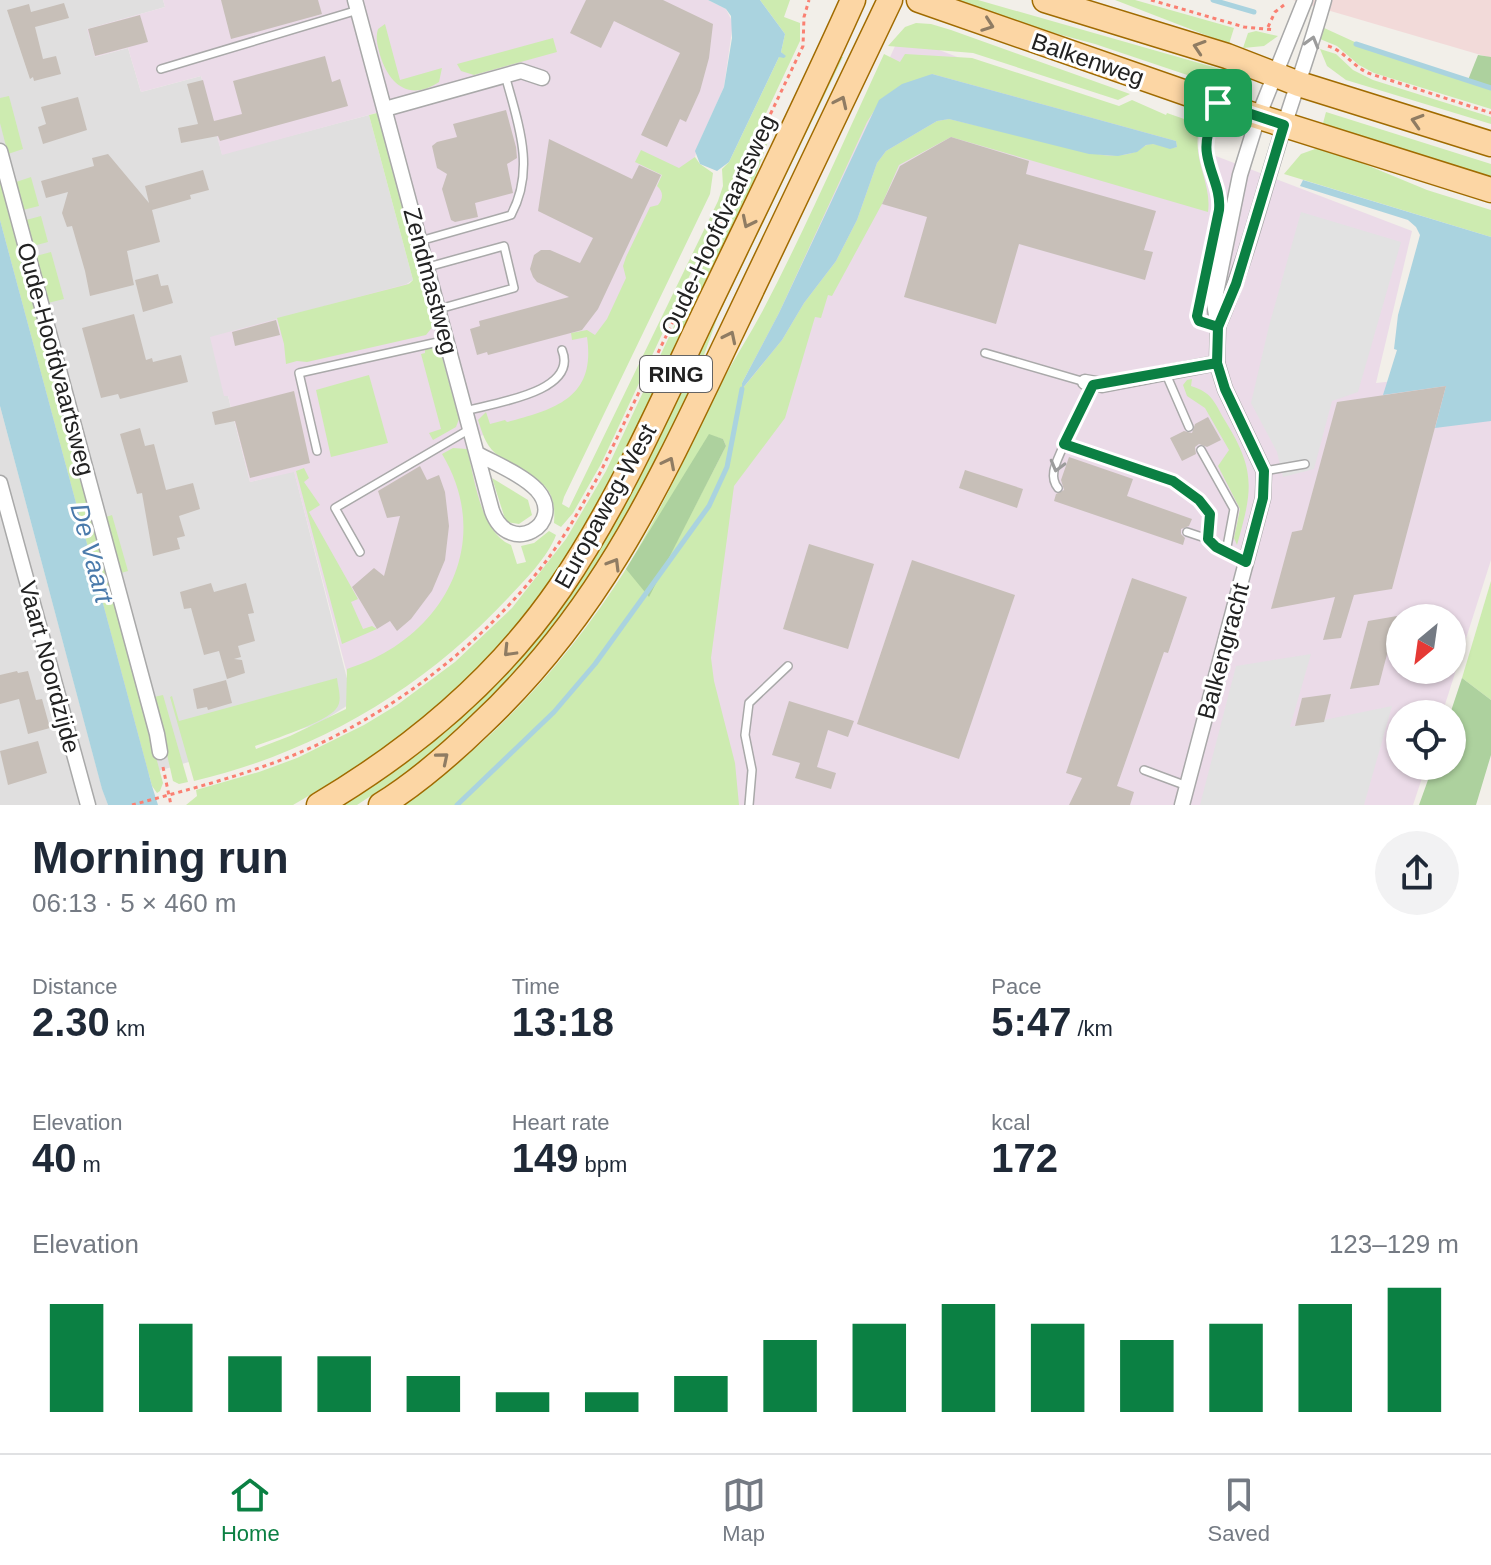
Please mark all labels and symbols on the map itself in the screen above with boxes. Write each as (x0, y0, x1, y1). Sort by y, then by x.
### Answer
one-way arrow (980, 15, 994, 31)
street label: Balkenweg (1028, 27, 1148, 91)
one-way arrow (1303, 36, 1319, 50)
one-way arrow (1193, 41, 1207, 57)
pin (1184, 69, 1252, 137)
one-way arrow (831, 95, 847, 110)
street label: Oude-Hoofdvaartsweg (655, 110, 781, 340)
one-way arrow (1410, 114, 1424, 130)
street label: Zendmastweg (398, 205, 464, 357)
one-way arrow (742, 214, 758, 228)
street label: Oude-Hoofdvaartsweg (12, 240, 100, 478)
one-way arrow (720, 330, 736, 345)
road number: RING (640, 356, 712, 392)
street label: Europaweg-West (549, 419, 661, 593)
one-way arrow (659, 456, 674, 471)
one-way arrow (1050, 459, 1066, 472)
water label: De Vaart (64, 500, 120, 608)
one-way arrow (604, 558, 619, 573)
street label: Vaart Noordzijde (14, 578, 86, 756)
street label: Balkengracht (1192, 580, 1254, 722)
north arrow (1386, 604, 1466, 684)
one-way arrow (504, 642, 518, 656)
one-way arrow (434, 753, 449, 768)

